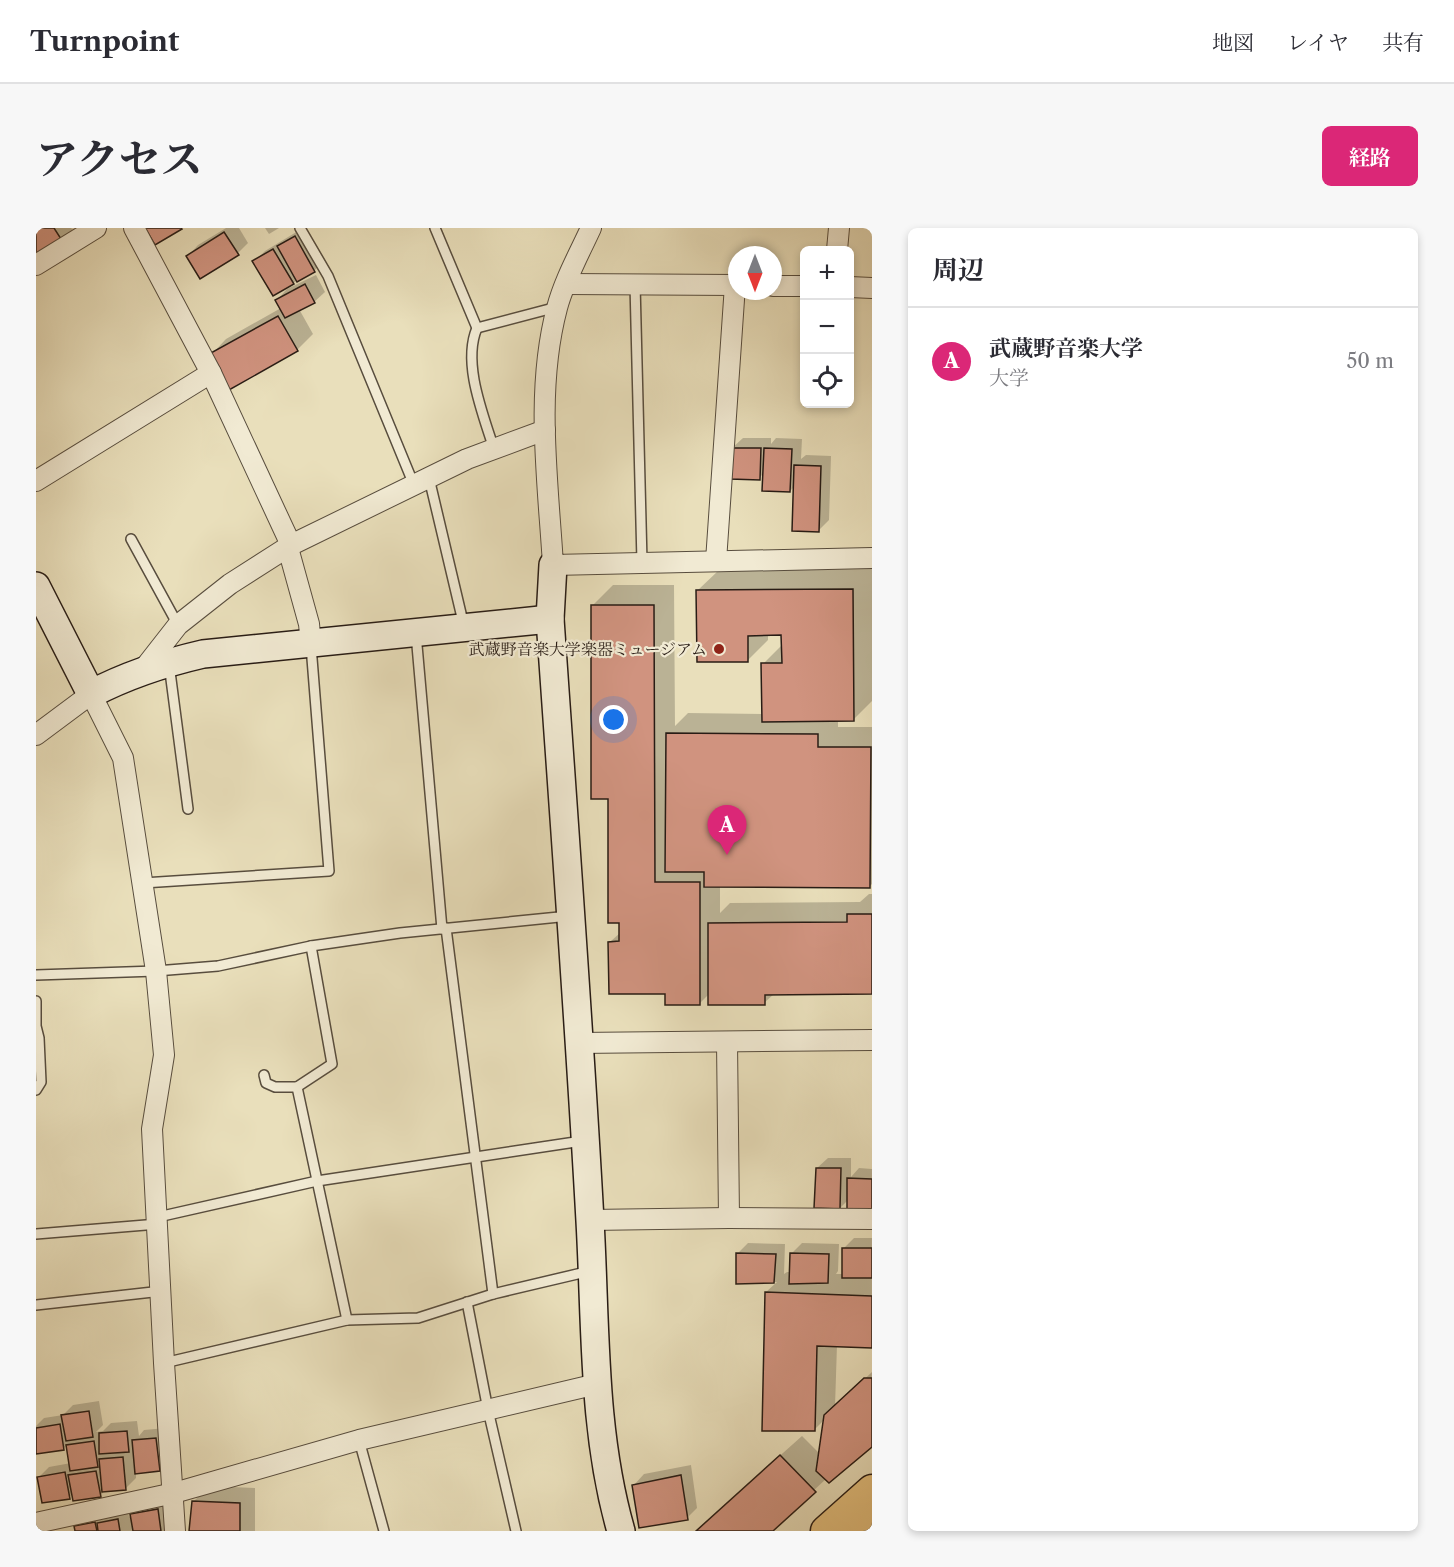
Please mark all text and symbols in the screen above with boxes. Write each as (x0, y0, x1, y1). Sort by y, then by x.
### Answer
text: Turnpoint (30, 24, 179, 58)
text: 地図 (1212, 30, 1254, 55)
text: レイヤ (1287, 30, 1349, 55)
text: 共有 (1382, 30, 1424, 55)
button: 経路 (1322, 126, 1418, 186)
text: アクセス (36, 133, 203, 185)
north arrow (728, 246, 782, 300)
map controls (800, 246, 854, 408)
button: + (800, 246, 854, 300)
text: 周辺 (932, 254, 984, 286)
button: − (800, 300, 854, 354)
text: 武蔵野音楽大学 (989, 335, 1143, 362)
text: A (944, 349, 959, 373)
text: 50 m (1347, 349, 1394, 373)
button: locate (800, 354, 854, 408)
text: 大学 (989, 366, 1029, 390)
place label: 武蔵野音楽大学楽器ミュージアム (469, 639, 707, 659)
marker: 武蔵野音楽大学楽器ミュージアム (712, 642, 726, 656)
your location (599, 705, 628, 734)
pin: A (708, 806, 746, 855)

